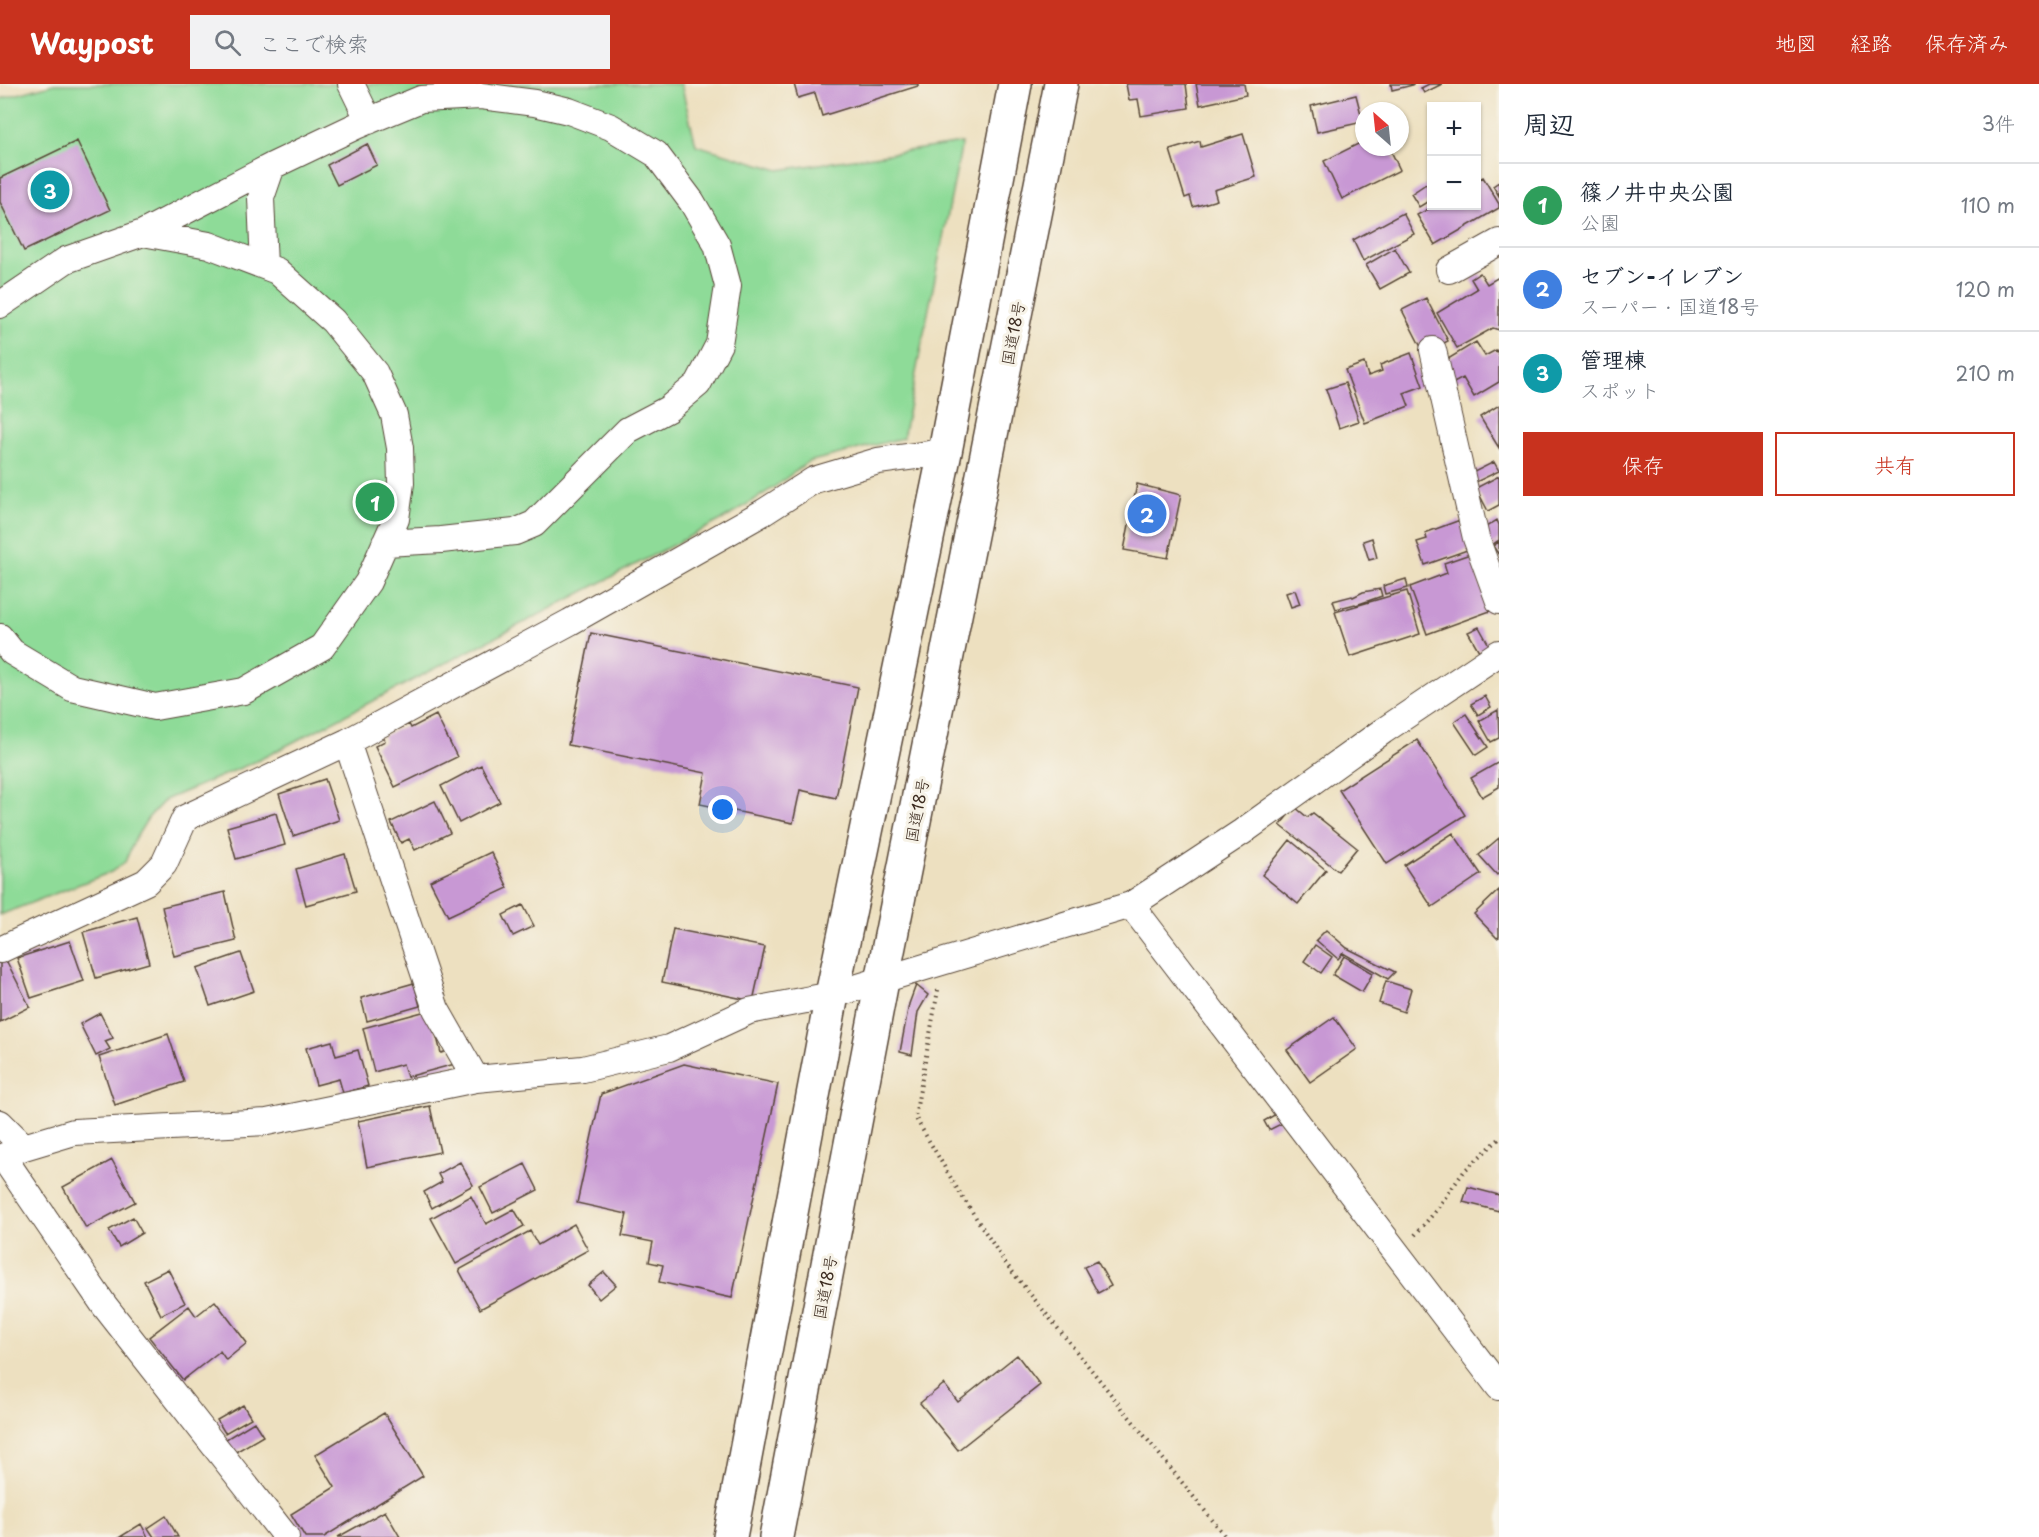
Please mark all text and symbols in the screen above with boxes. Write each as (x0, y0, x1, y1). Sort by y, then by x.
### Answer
search box (190, 15, 610, 69)
text: Waypost (30, 21, 154, 64)
icon: search (211, 26, 244, 59)
text: ここで検索 (259, 26, 369, 59)
text: 地図 (1775, 26, 1817, 58)
text: 経路 (1850, 26, 1892, 58)
text: 保存済み (1925, 26, 2009, 58)
north arrow (1355, 102, 1409, 156)
map controls (1427, 102, 1481, 210)
button: + (1427, 102, 1481, 156)
text: 周辺 (1523, 104, 1575, 143)
text: 3件 (1982, 108, 2015, 138)
button: − (1427, 156, 1481, 210)
pin: 3 (31, 168, 70, 212)
text: 篠ノ井中央公園 (1580, 174, 1734, 207)
text: 1 (1538, 190, 1547, 220)
text: 110 m (1961, 190, 2015, 220)
text: 公園 (1580, 207, 1620, 237)
text: セブン-イレブン (1580, 258, 1744, 291)
text: 2 (1535, 274, 1550, 304)
text: 120 m (1956, 274, 2015, 304)
text: スーパー · 国道18号 (1580, 291, 1759, 321)
street label: 国道18号 (994, 299, 1030, 367)
text: 管理棟 (1580, 342, 1646, 375)
text: 3 (1536, 358, 1549, 388)
text: 210 m (1956, 358, 2015, 388)
text: スポット (1580, 375, 1660, 405)
button: 保存 (1523, 432, 1763, 496)
button: 共有 (1775, 432, 2015, 496)
pin: 1 (356, 480, 394, 524)
pin: 2 (1128, 492, 1166, 536)
street label: 国道18号 (898, 776, 934, 844)
your location (708, 795, 737, 824)
street label: 国道18号 (806, 1253, 842, 1321)

